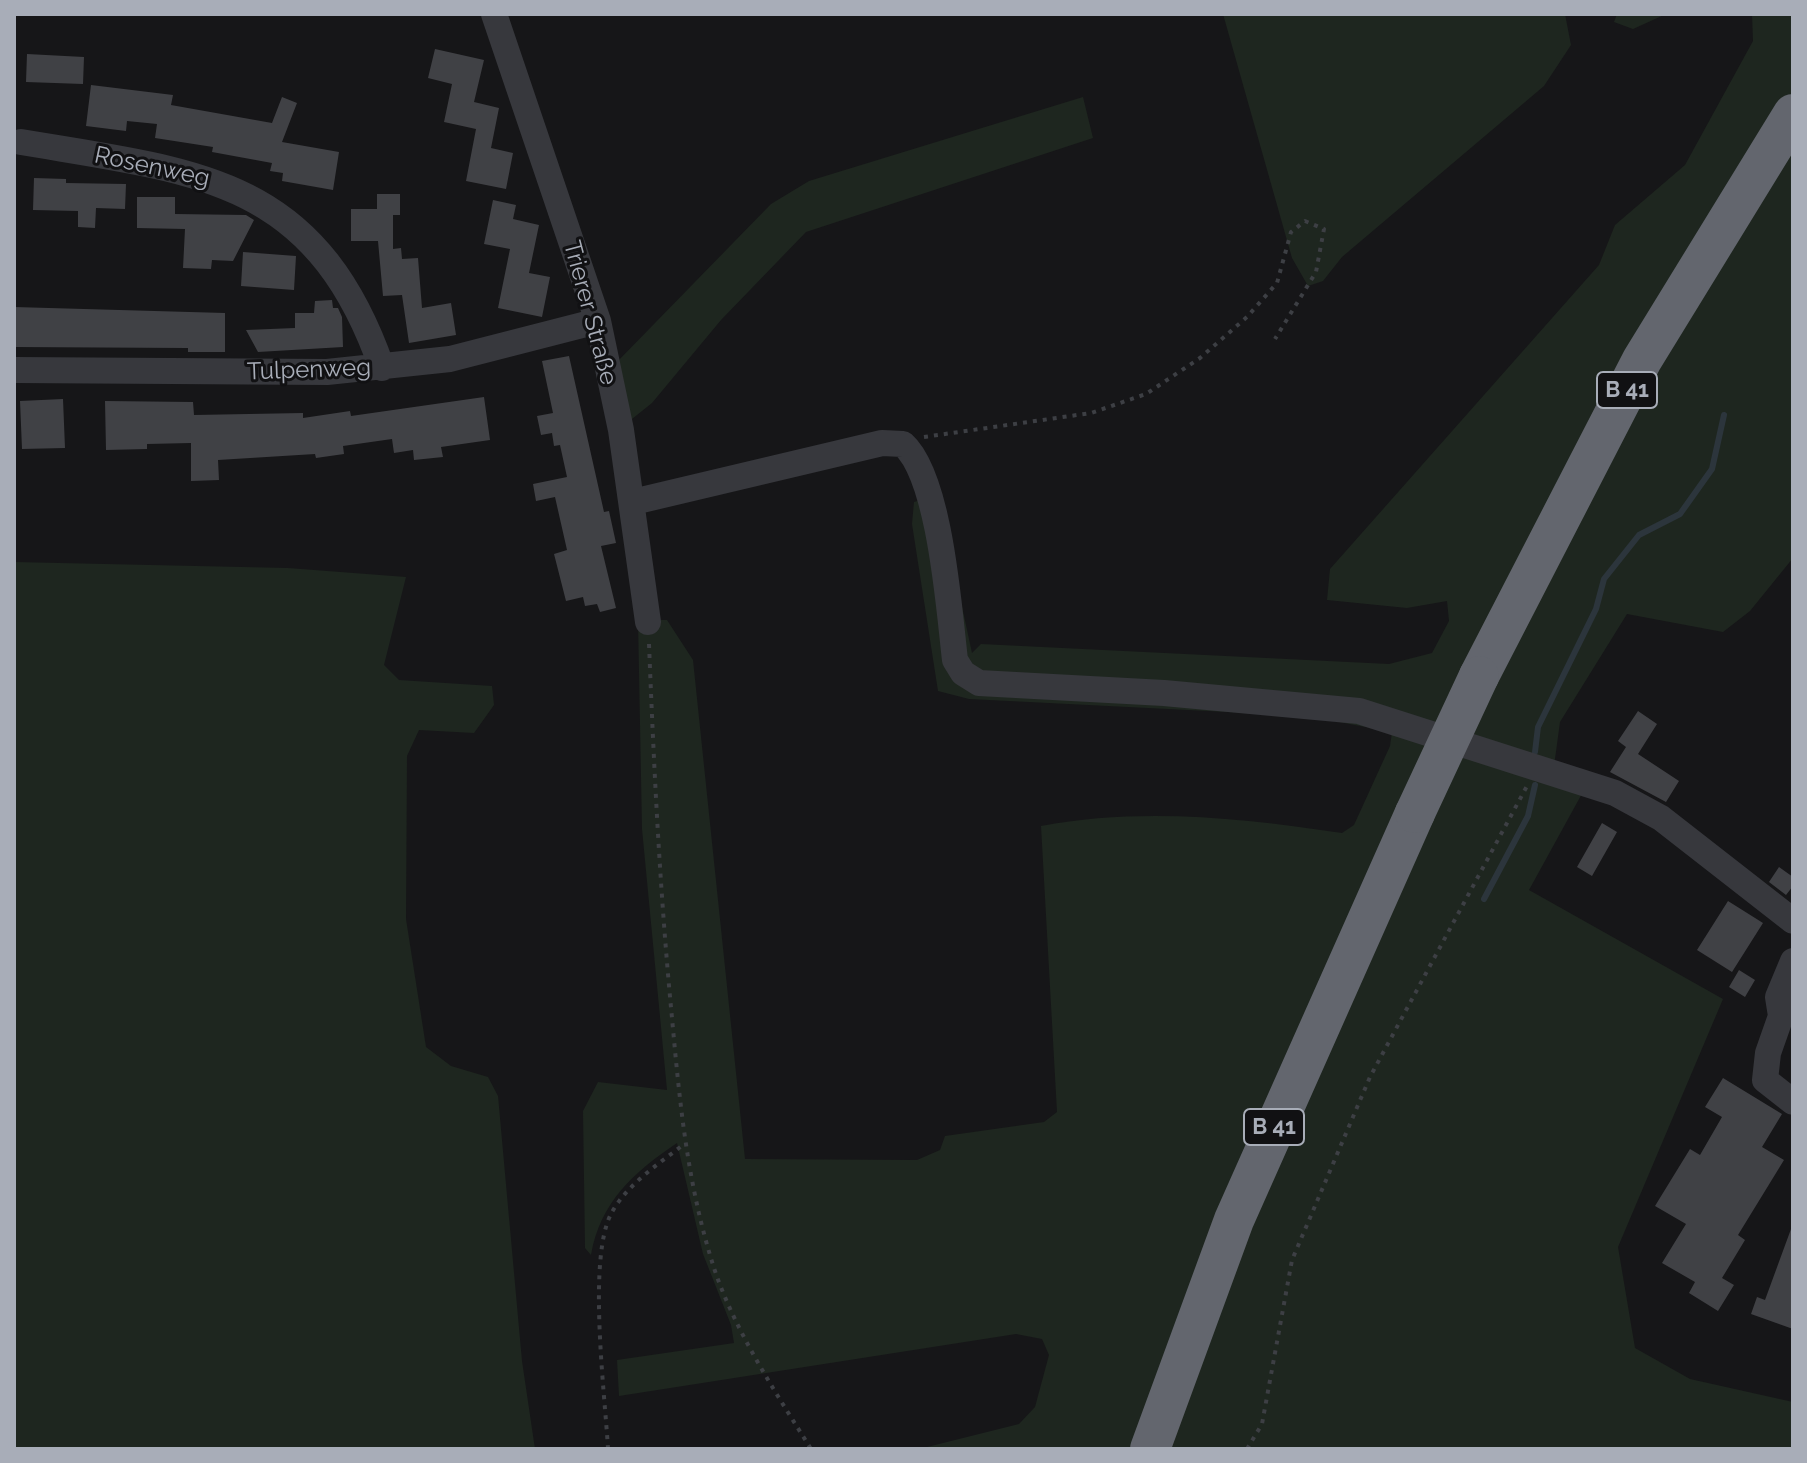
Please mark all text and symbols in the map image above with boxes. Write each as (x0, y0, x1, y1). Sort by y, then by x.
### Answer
street label: Rosenweg (92, 141, 212, 193)
street label: Trierer Straße (557, 238, 623, 388)
street label: Tulpenweg (247, 353, 371, 387)
road number: B 41 (1597, 372, 1657, 408)
road number: B 41 (1244, 1109, 1304, 1145)

